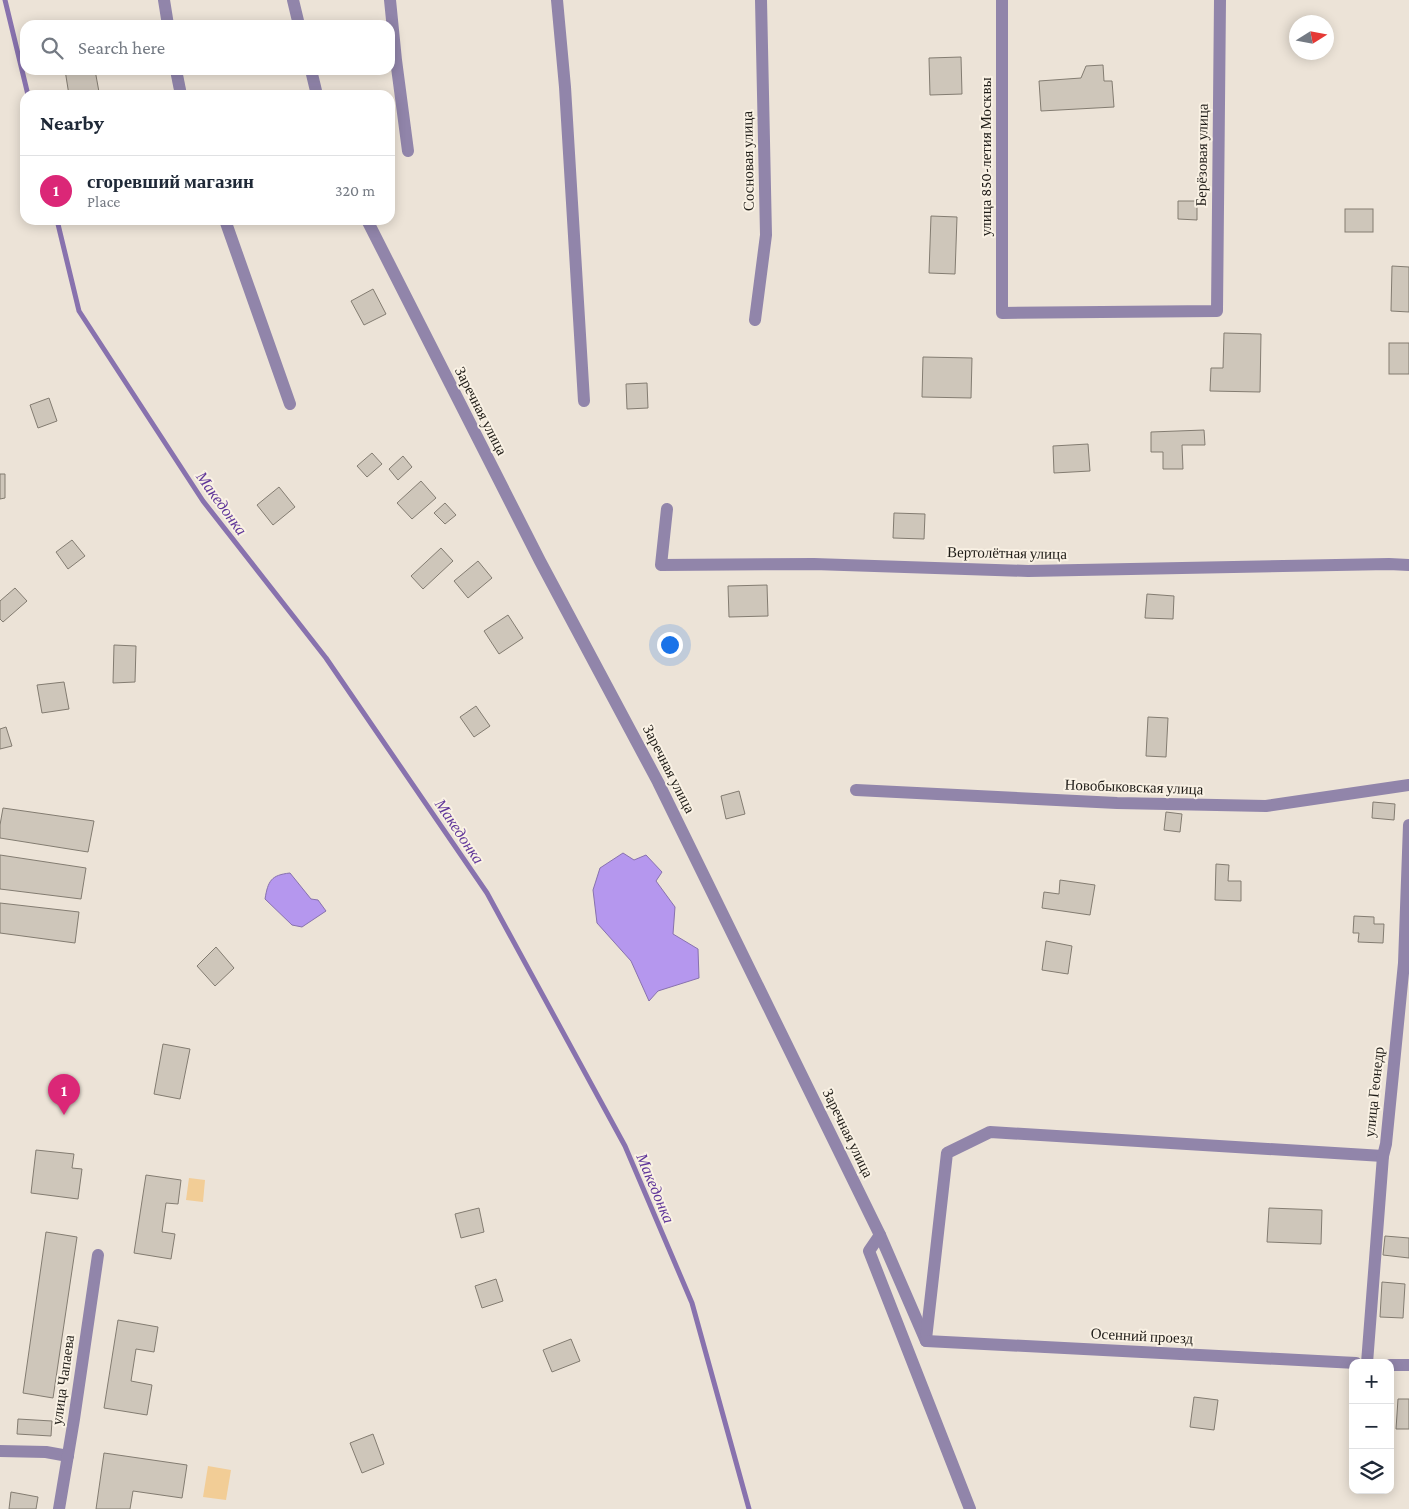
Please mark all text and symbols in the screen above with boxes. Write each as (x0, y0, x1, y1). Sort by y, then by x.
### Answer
north arrow (1289, 15, 1334, 60)
search box (20, 20, 395, 75)
icon: search (38, 34, 66, 62)
text: Search here (78, 37, 165, 58)
street label: улица 850-летия Москвы (978, 77, 994, 237)
street label: Берёзовая улица (1193, 103, 1211, 207)
street label: Сосновая улица (739, 110, 757, 211)
text: Nearby (40, 111, 104, 135)
text: сгоревший магазин (87, 171, 254, 192)
text: 1 (53, 182, 59, 199)
text: 320 m (335, 182, 375, 199)
text: Place (87, 193, 120, 210)
street label: Заречная улица (452, 364, 510, 458)
water label: Македонка (192, 468, 250, 538)
street label: Вертолётная улица (947, 544, 1067, 562)
your location (657, 632, 683, 658)
street label: Заречная улица (640, 722, 698, 816)
street label: Новобыковская улица (1064, 777, 1204, 797)
water label: Македонка (431, 795, 487, 867)
street label: улица Геонедр (1361, 1046, 1387, 1138)
pin: 1 (48, 1074, 80, 1115)
street label: Заречная улица (820, 1086, 877, 1180)
water label: Македонка (633, 1150, 678, 1226)
street label: Осенний проезд (1090, 1325, 1194, 1347)
street label: улица Чапаева (49, 1334, 77, 1426)
map controls (1349, 1359, 1394, 1494)
button: + (1349, 1359, 1394, 1404)
button: − (1349, 1404, 1394, 1449)
button: layers (1349, 1449, 1394, 1494)

